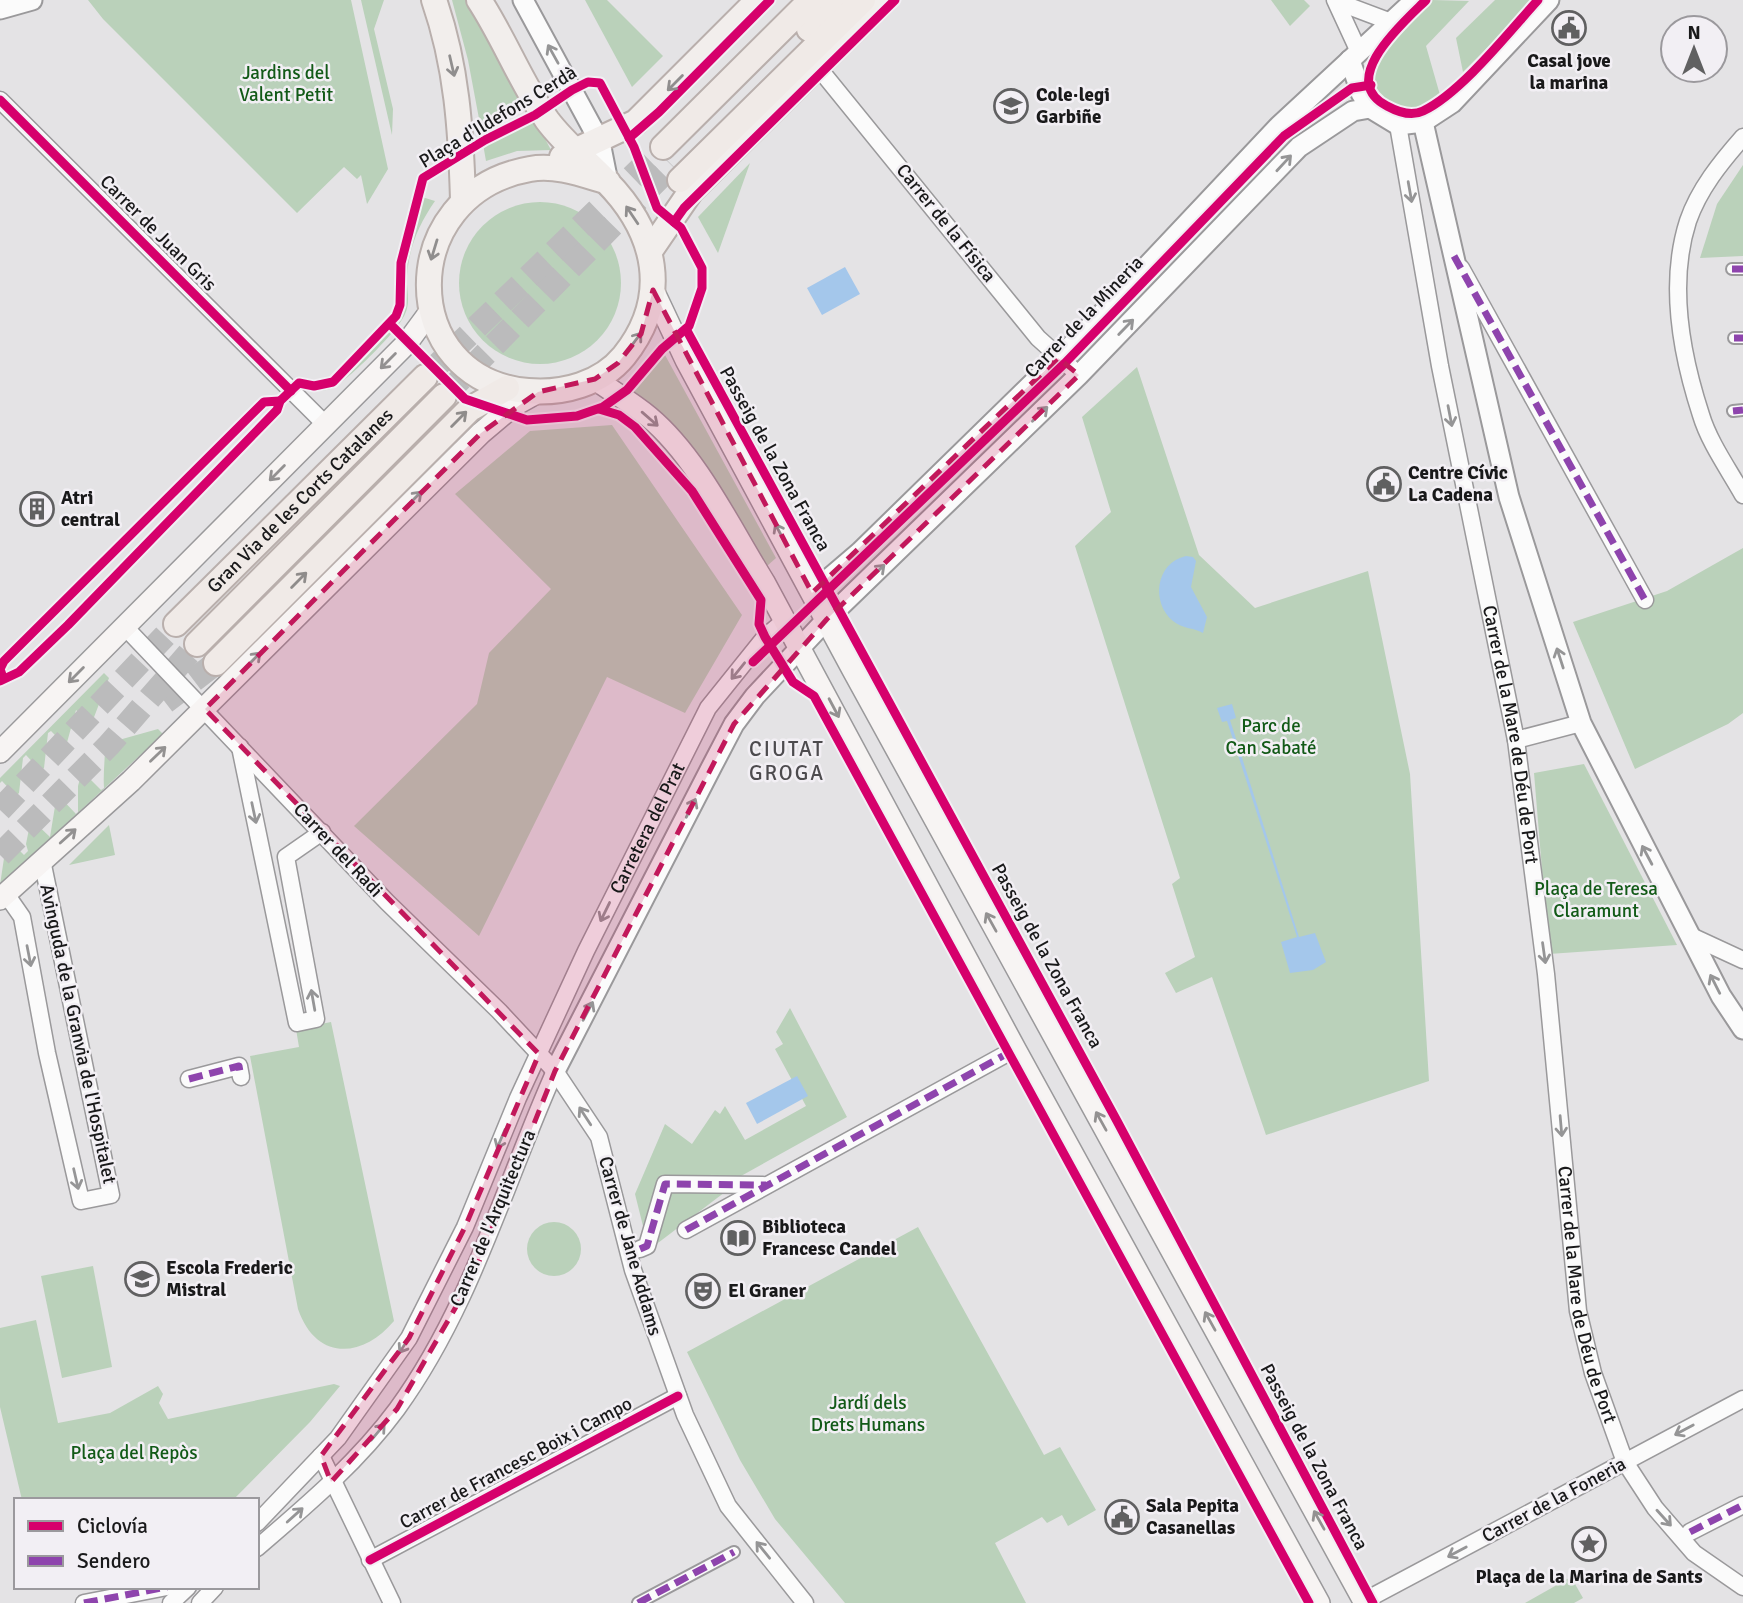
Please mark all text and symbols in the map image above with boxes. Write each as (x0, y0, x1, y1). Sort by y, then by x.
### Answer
public building icon: Casal jove la marina (1550, 9, 1588, 47)
north arrow (1659, 14, 1729, 84)
text: N (1687, 21, 1701, 45)
one-way arrow (546, 44, 560, 64)
place label: Casal jove la marina (1527, 49, 1611, 95)
one-way arrow (446, 54, 459, 77)
street label: Plaça d'Ildefons Cerdà (415, 60, 581, 174)
park label: Jardins del Valent Petit (239, 61, 333, 107)
one-way arrow (667, 74, 684, 91)
place label: Cole·legi Garbiñe (1036, 83, 1110, 129)
school or university icon: Cole·legi Garbiñe (992, 87, 1030, 125)
one-way arrow (1276, 155, 1293, 172)
street label: Carrer de la Física (891, 159, 1001, 287)
street label: Carrer de Juan Gris (95, 170, 221, 296)
one-way arrow (1404, 180, 1417, 203)
one-way arrow (624, 206, 639, 225)
one-way arrow (426, 239, 439, 261)
street label: Carrer de la Mineria (1019, 251, 1149, 383)
one-way arrow (1118, 318, 1135, 335)
one-way arrow (627, 332, 642, 351)
one-way arrow (380, 352, 397, 369)
street label: Passeig de la Zona Franca (714, 362, 836, 556)
street label: Gran Via de les Corts Catalanes (202, 403, 398, 598)
one-way arrow (1444, 404, 1458, 427)
one-way arrow (1031, 405, 1048, 422)
one-way arrow (451, 411, 468, 428)
one-way arrow (640, 411, 658, 427)
place label: Centre Cívic La Cadena (1408, 461, 1508, 507)
one-way arrow (268, 464, 285, 481)
public building icon: Centre Cívic La Cadena (1365, 465, 1403, 503)
place label: Atri central (61, 486, 120, 532)
building icon: Atri central (18, 490, 56, 528)
one-way arrow (405, 491, 422, 508)
one-way arrow (772, 523, 786, 544)
one-way arrow (868, 564, 885, 581)
one-way arrow (290, 572, 307, 589)
street label: Carrer de la Mare de Déu de Port (1477, 603, 1544, 866)
one-way arrow (1552, 647, 1565, 669)
one-way arrow (244, 652, 261, 669)
one-way arrow (730, 661, 746, 679)
one-way arrow (68, 666, 85, 683)
one-way arrow (827, 697, 841, 718)
park label: Parc de Can Sabaté (1225, 714, 1317, 760)
district label: CIUTAT GROGA (749, 736, 825, 786)
one-way arrow (149, 746, 166, 763)
street label: Carretera del Prat (605, 759, 691, 898)
street label: Carrer del Radi (288, 798, 388, 902)
one-way arrow (684, 798, 698, 819)
one-way arrow (248, 801, 262, 824)
one-way arrow (59, 829, 77, 845)
one-way arrow (1640, 845, 1654, 865)
street label: Passeig de la Zona Franca (986, 859, 1108, 1053)
park label: Plaça de Teresa Claramunt (1534, 877, 1658, 923)
street label: Avinguda de la Granvia de l'Hospitalet (35, 882, 122, 1186)
one-way arrow (598, 901, 611, 922)
one-way arrow (984, 912, 998, 932)
one-way arrow (1537, 941, 1550, 964)
one-way arrow (23, 944, 36, 967)
one-way arrow (1708, 974, 1722, 995)
one-way arrow (306, 990, 319, 1012)
one-way arrow (582, 1001, 595, 1022)
one-way arrow (577, 1107, 591, 1127)
one-way arrow (1094, 1111, 1107, 1132)
one-way arrow (1555, 1114, 1568, 1137)
street label: Carrer de l'Arquitectura (445, 1126, 541, 1310)
one-way arrow (494, 1127, 507, 1149)
street label: Carrer de Jane Addams (593, 1154, 667, 1338)
street label: Carrer de la Mare de Déu de Port (1552, 1165, 1622, 1427)
one-way arrow (70, 1167, 83, 1190)
place label: Biblioteca Francesc Candel (762, 1215, 896, 1261)
library icon: Biblioteca Francesc Candel (719, 1219, 757, 1257)
place label: Escola Frederic Mistral (166, 1256, 293, 1302)
school or university icon: Escola Frederic Mistral (123, 1260, 161, 1298)
theatre icon: El Graner (684, 1272, 722, 1310)
place label: El Graner (728, 1279, 806, 1303)
one-way arrow (1203, 1311, 1216, 1332)
one-way arrow (397, 1334, 411, 1354)
street label: Passeig de la Zona Franca (1255, 1360, 1373, 1554)
street label: Carrer de Francesc Boix i Campo (396, 1391, 636, 1535)
park label: Jardí dels Drets Humans (811, 1391, 925, 1437)
one-way arrow (370, 1423, 385, 1441)
one-way arrow (1674, 1424, 1695, 1438)
park label: Plaça del Repòs (71, 1441, 198, 1465)
street label: Carrer de la Foneria (1478, 1452, 1630, 1548)
place label: Sala Pepita Casanellas (1146, 1494, 1239, 1540)
legend (14, 1498, 259, 1589)
public building icon: Sala Pepita Casanellas (1103, 1498, 1141, 1536)
one-way arrow (286, 1507, 303, 1524)
one-way arrow (1656, 1509, 1672, 1527)
one-way arrow (1312, 1511, 1326, 1531)
text: Ciclovía (77, 1513, 148, 1539)
place icon: Plaça de la Marina de Sants (1570, 1525, 1608, 1563)
one-way arrow (755, 1541, 770, 1559)
one-way arrow (1447, 1546, 1468, 1559)
text: Sendero (77, 1548, 151, 1574)
place label: Plaça de la Marina de Sants (1475, 1565, 1703, 1589)

